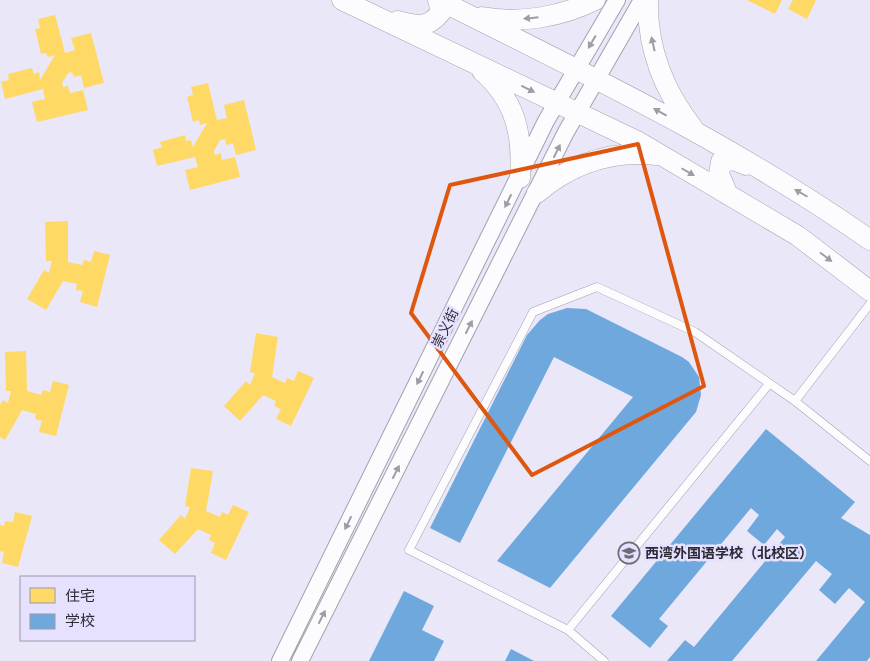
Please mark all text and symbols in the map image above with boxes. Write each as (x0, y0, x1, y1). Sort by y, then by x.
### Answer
one-way arrow (523, 14, 539, 22)
one-way arrow (587, 35, 596, 48)
one-way arrow (649, 37, 657, 52)
one-way arrow (521, 85, 536, 94)
one-way arrow (653, 108, 667, 116)
one-way arrow (553, 144, 561, 158)
one-way arrow (682, 167, 695, 176)
one-way arrow (794, 188, 807, 197)
one-way arrow (504, 194, 512, 208)
one-way arrow (819, 252, 832, 263)
street label: 崇义街 (428, 305, 462, 351)
one-way arrow (465, 320, 473, 335)
one-way arrow (416, 370, 424, 385)
one-way arrow (391, 465, 400, 480)
one-way arrow (344, 516, 352, 530)
school or university icon: 西湾外国语学校（北校区） (617, 541, 641, 565)
place label: 西湾外国语学校（北校区） (645, 544, 813, 562)
legend (20, 576, 195, 641)
text: 住宅 (65, 586, 95, 605)
one-way arrow (318, 610, 326, 625)
text: 学校 (65, 611, 95, 630)

